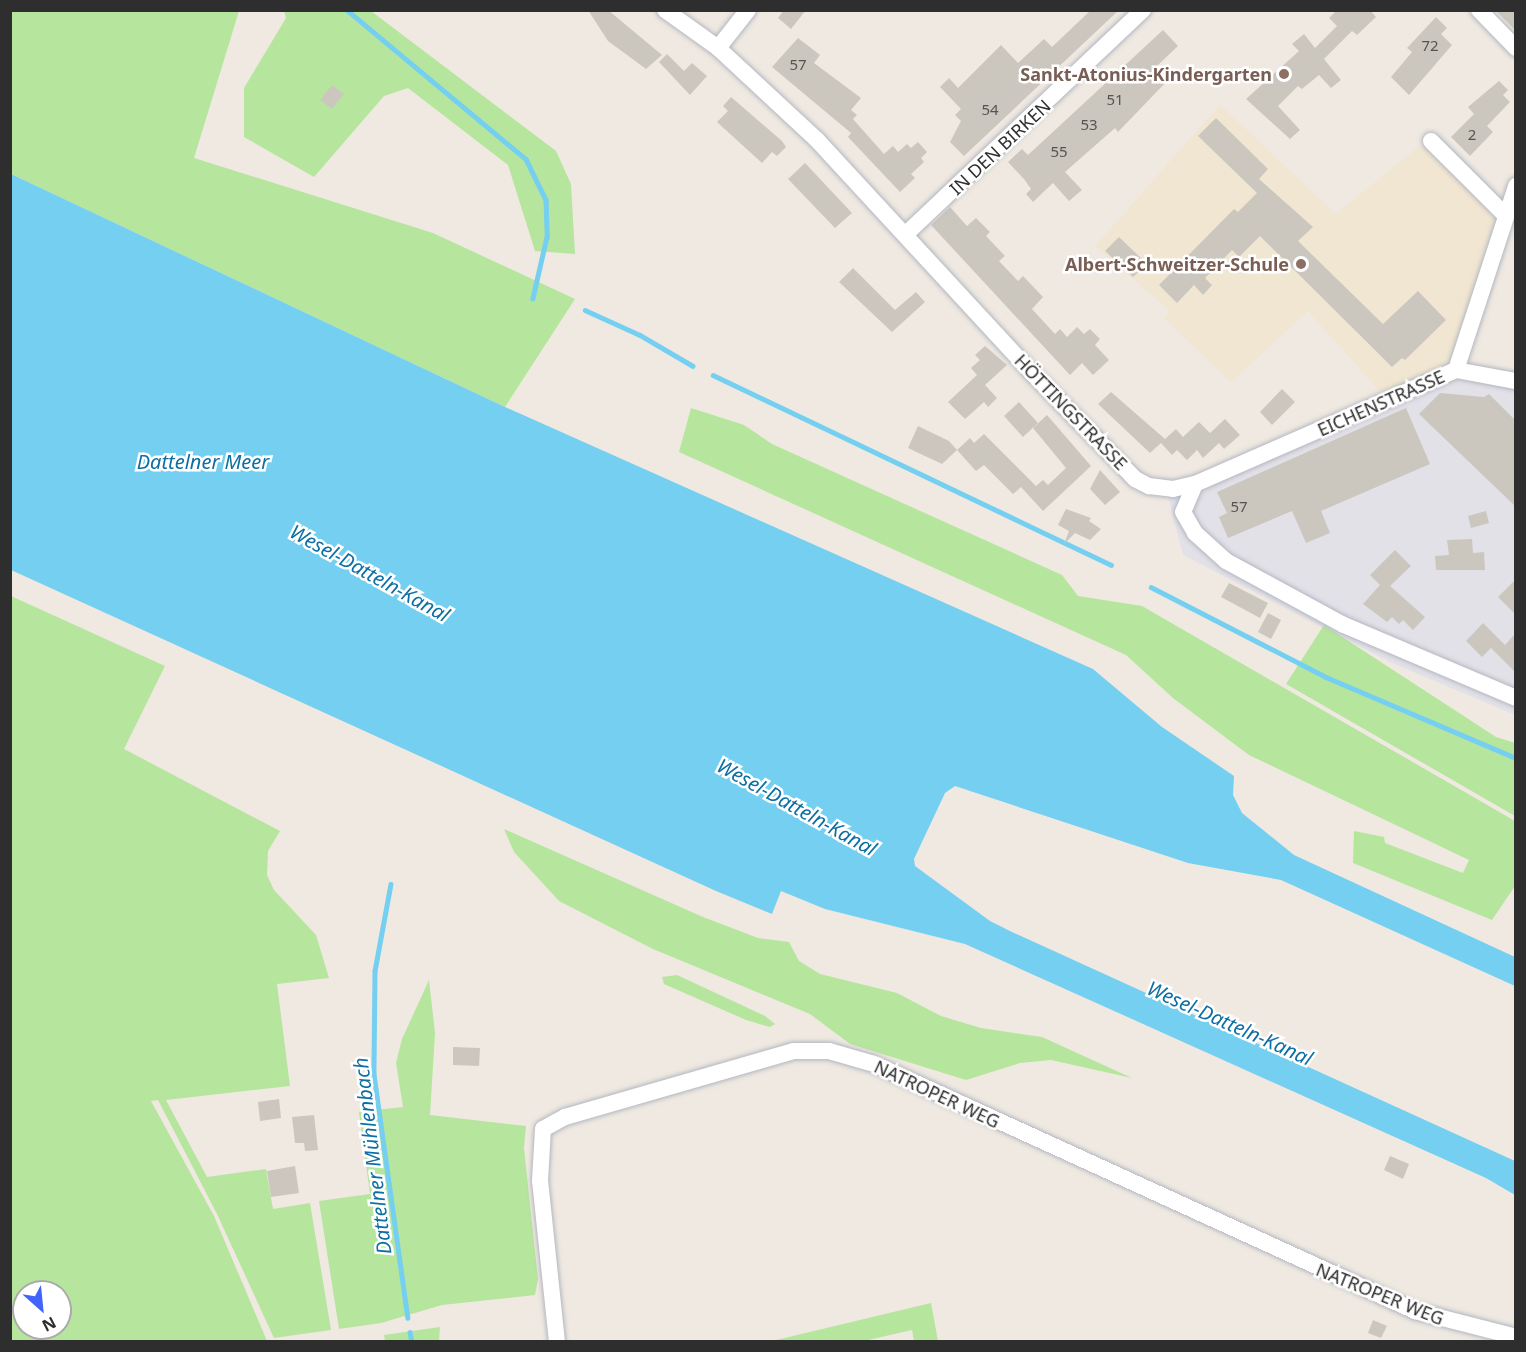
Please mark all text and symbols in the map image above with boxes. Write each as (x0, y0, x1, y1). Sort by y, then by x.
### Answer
house number: 72 (1421, 37, 1439, 55)
house number: 57 (789, 56, 807, 74)
place label: Sankt-Atonius-Kindergarten (1020, 63, 1272, 85)
marker: Sankt-Atonius-Kindergarten (1277, 67, 1291, 81)
house number: 51 (1106, 91, 1124, 109)
street label: IN DEN BIRKEN (945, 95, 1055, 199)
house number: 54 (981, 101, 999, 119)
house number: 53 (1080, 116, 1098, 134)
house number: 2 (1468, 126, 1476, 144)
house number: 55 (1050, 143, 1068, 161)
place label: Albert-Schweitzer-Schule (1065, 253, 1289, 275)
marker: Albert-Schweitzer-Schule (1294, 257, 1308, 271)
street label: HÖTTINGSTRASSE (1010, 350, 1132, 474)
street label: EICHENSTRASSE (1314, 365, 1448, 441)
water label: Dattelner Meer (137, 449, 269, 473)
house number: 57 (1230, 498, 1248, 516)
water label: Wesel-Datteln-Kanal (286, 519, 454, 627)
water label: Wesel-Datteln-Kanal (713, 753, 881, 861)
water label: Wesel-Datteln-Kanal (1144, 976, 1316, 1070)
water label: Dattelner Mühlenbach (348, 1056, 396, 1256)
street label: NATROPER WEG (871, 1056, 1003, 1132)
street label: NATROPER WEG (1313, 1259, 1447, 1329)
north arrow (12, 1280, 72, 1340)
text: N (38, 1311, 60, 1337)

